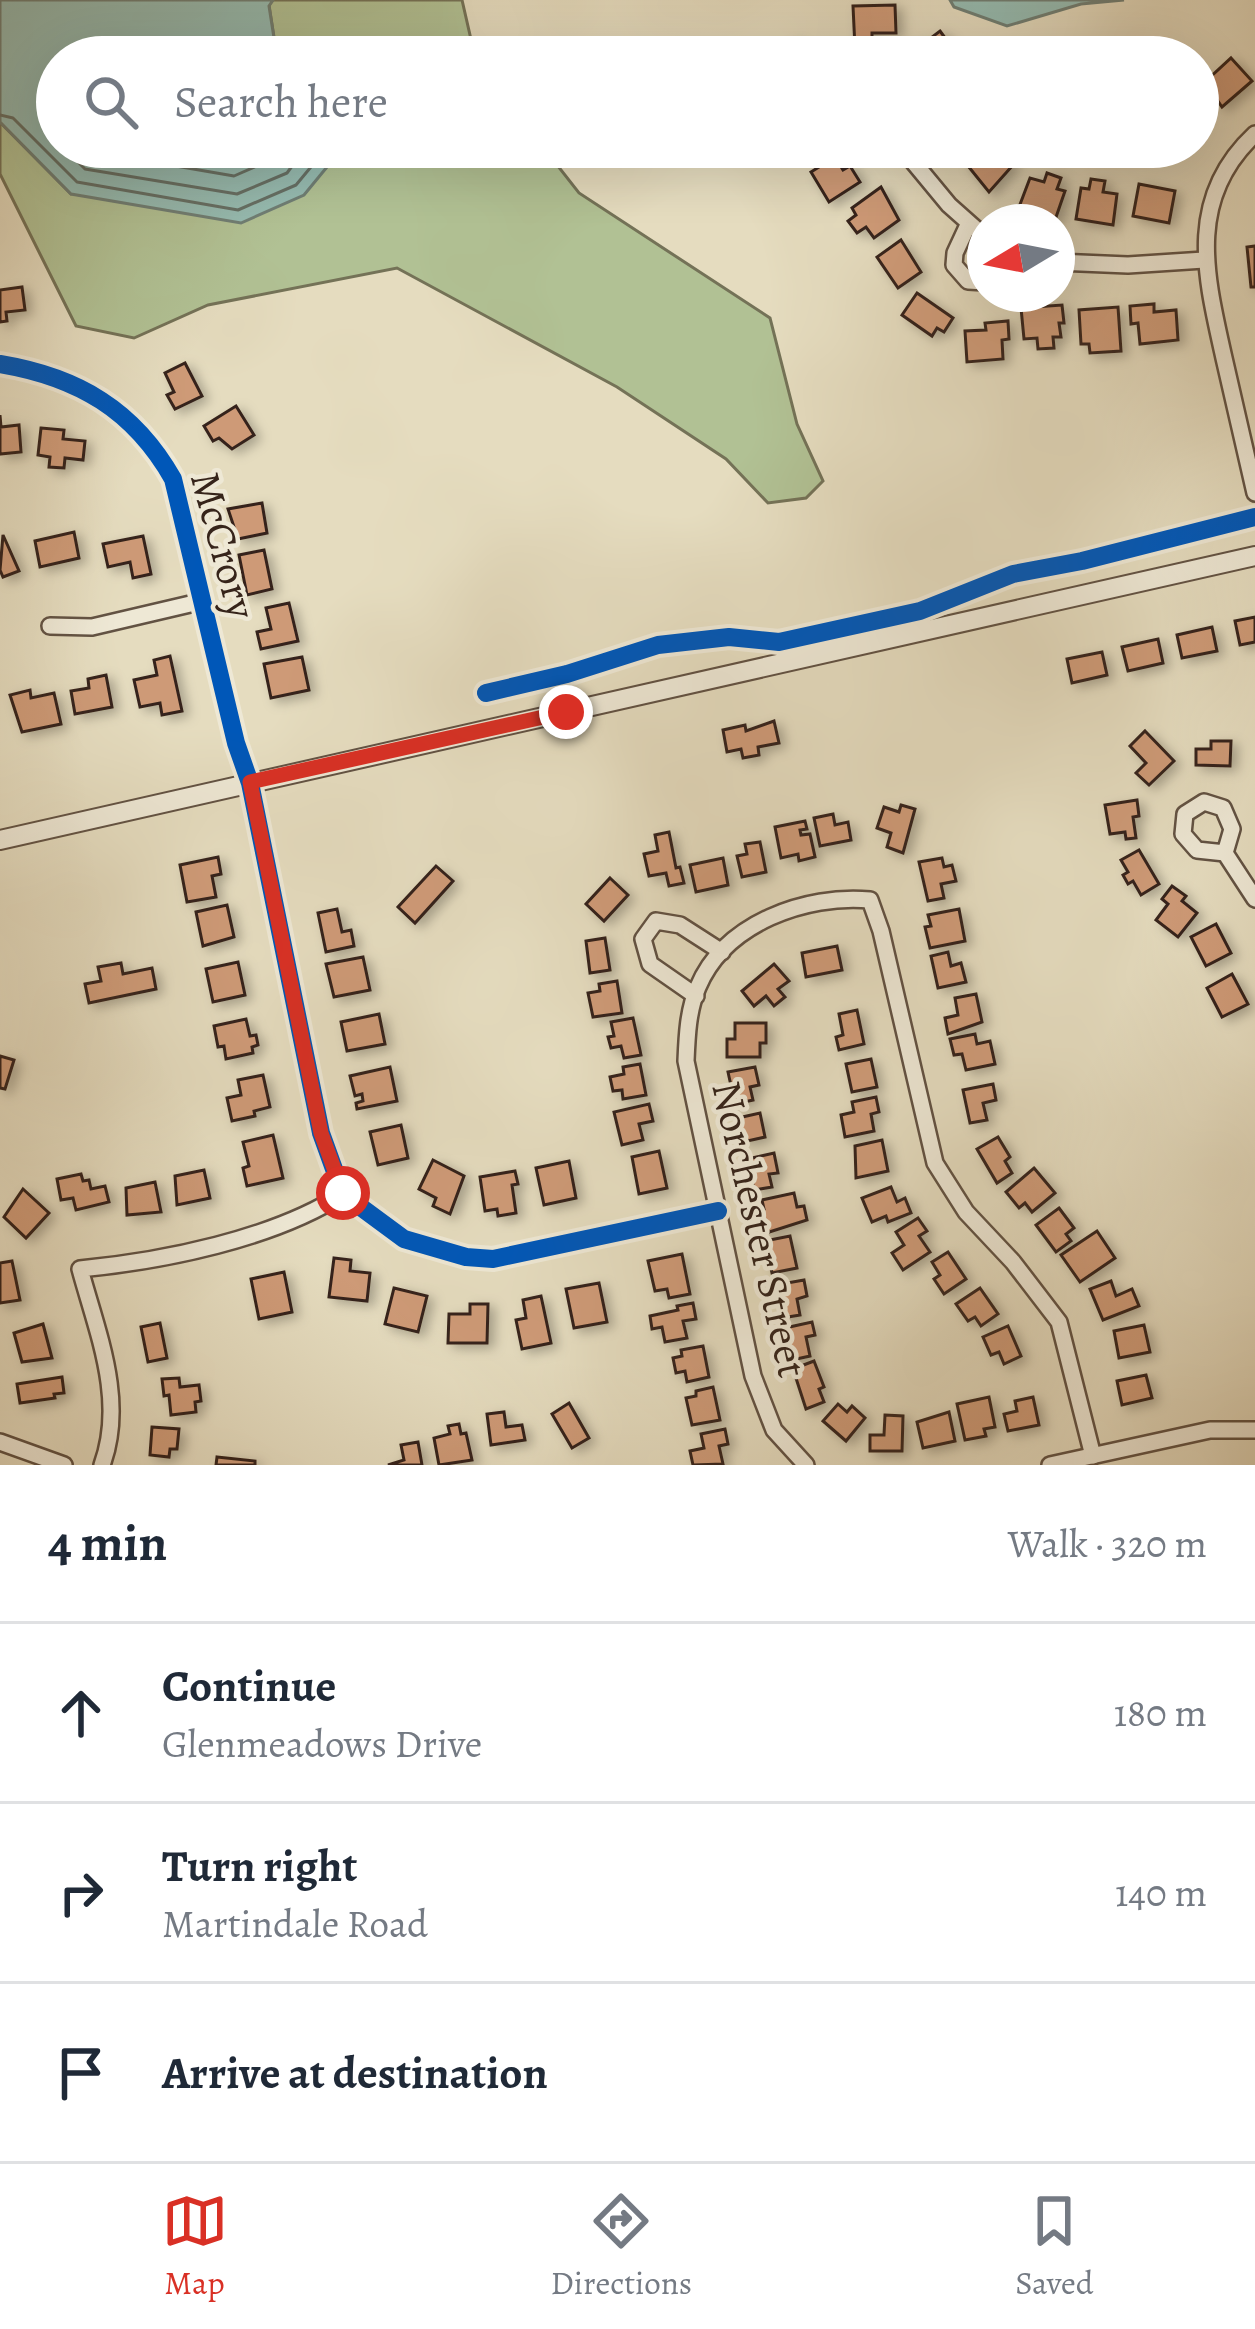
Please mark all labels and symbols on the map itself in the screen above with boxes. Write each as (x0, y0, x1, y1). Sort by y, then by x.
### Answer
north arrow (967, 204, 1075, 312)
street label: McCrory (177, 465, 271, 626)
route end (539, 685, 593, 739)
street label: Norchester Street (698, 1075, 822, 1383)
route start (316, 1166, 370, 1220)

